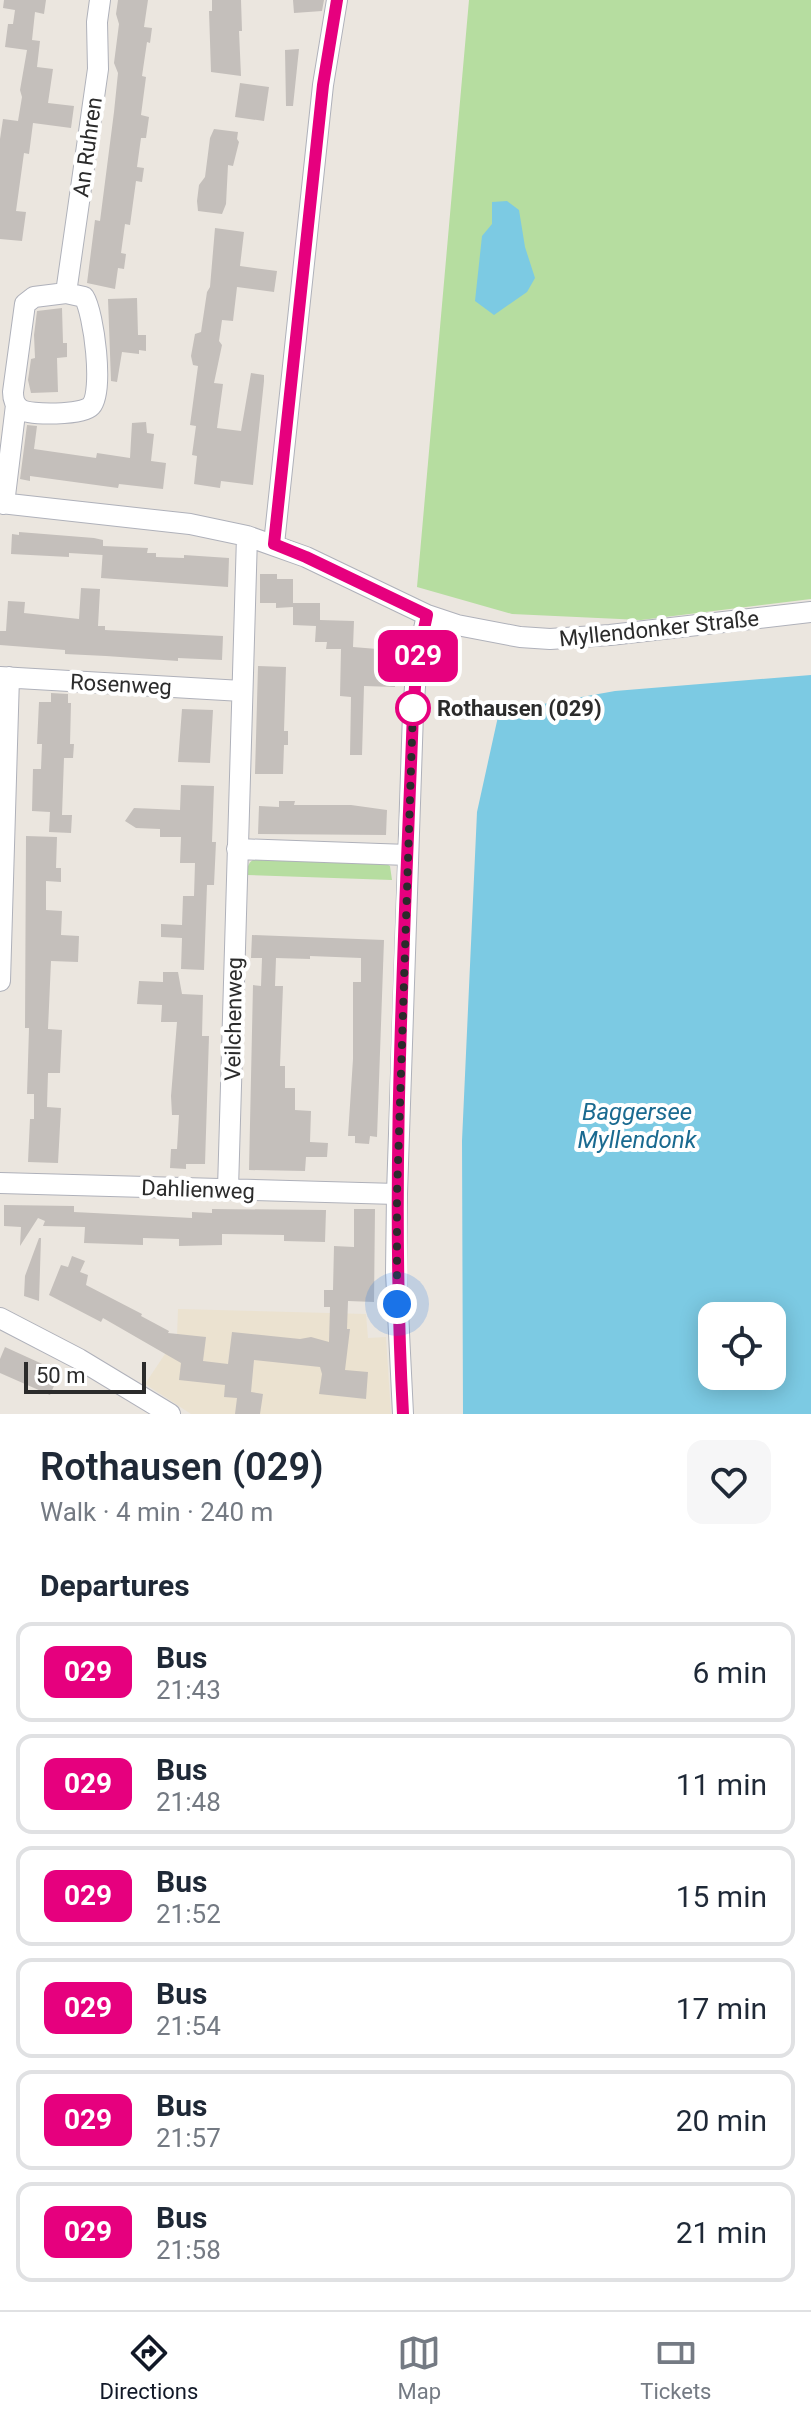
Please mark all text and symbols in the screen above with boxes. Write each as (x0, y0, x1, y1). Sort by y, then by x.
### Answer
street label: An Ruhren (68, 95, 107, 199)
street label: Myllendonker Straße (558, 606, 760, 651)
line badge: 029 (372, 630, 464, 682)
text: 029 (394, 639, 442, 672)
street label: Rosenweg (69, 669, 172, 700)
marker: Rothausen (029) (396, 691, 430, 725)
place label: Rothausen (029) (437, 696, 602, 721)
street label: Veilchenweg (220, 957, 247, 1081)
water label: Baggersee Myllendonk (578, 1098, 698, 1154)
street label: Dahlienweg (141, 1175, 255, 1204)
your location (377, 1284, 417, 1324)
map controls (698, 1302, 786, 1390)
button: locate (698, 1302, 786, 1390)
scale bar (24, 1358, 146, 1394)
text: 50 m (36, 1363, 85, 1388)
button: heart (687, 1440, 771, 1524)
text: Rothausen (029) (40, 1445, 324, 1489)
text: Walk · 4 min · 240 m (40, 1497, 273, 1527)
text: Departures (40, 1568, 190, 1603)
text: Bus (156, 1640, 207, 1675)
text: 029 (64, 1655, 112, 1688)
text: 6 min (693, 1655, 767, 1690)
text: 21:43 (156, 1675, 221, 1705)
text: Bus (156, 1752, 207, 1787)
text: 029 (64, 1767, 112, 1800)
text: 11 min (676, 1767, 767, 1802)
text: 21:48 (156, 1787, 221, 1817)
text: Bus (156, 1864, 207, 1899)
text: 029 (64, 1879, 112, 1912)
text: 15 min (676, 1879, 767, 1914)
text: 21:52 (156, 1899, 221, 1929)
text: Bus (156, 1976, 207, 2011)
text: 029 (64, 1991, 112, 2024)
text: 17 min (676, 1991, 767, 2026)
text: 21:54 (156, 2011, 221, 2041)
text: Bus (156, 2088, 207, 2123)
text: 029 (64, 2103, 112, 2136)
text: 20 min (676, 2103, 767, 2138)
text: 21:57 (156, 2123, 221, 2153)
text: Bus (156, 2200, 207, 2235)
text: 029 (64, 2215, 112, 2248)
text: 21 min (676, 2215, 767, 2250)
text: 21:58 (156, 2235, 221, 2265)
tab: Directions (100, 2331, 198, 2404)
tab: Map (397, 2331, 441, 2404)
tab: Tickets (640, 2331, 711, 2404)

